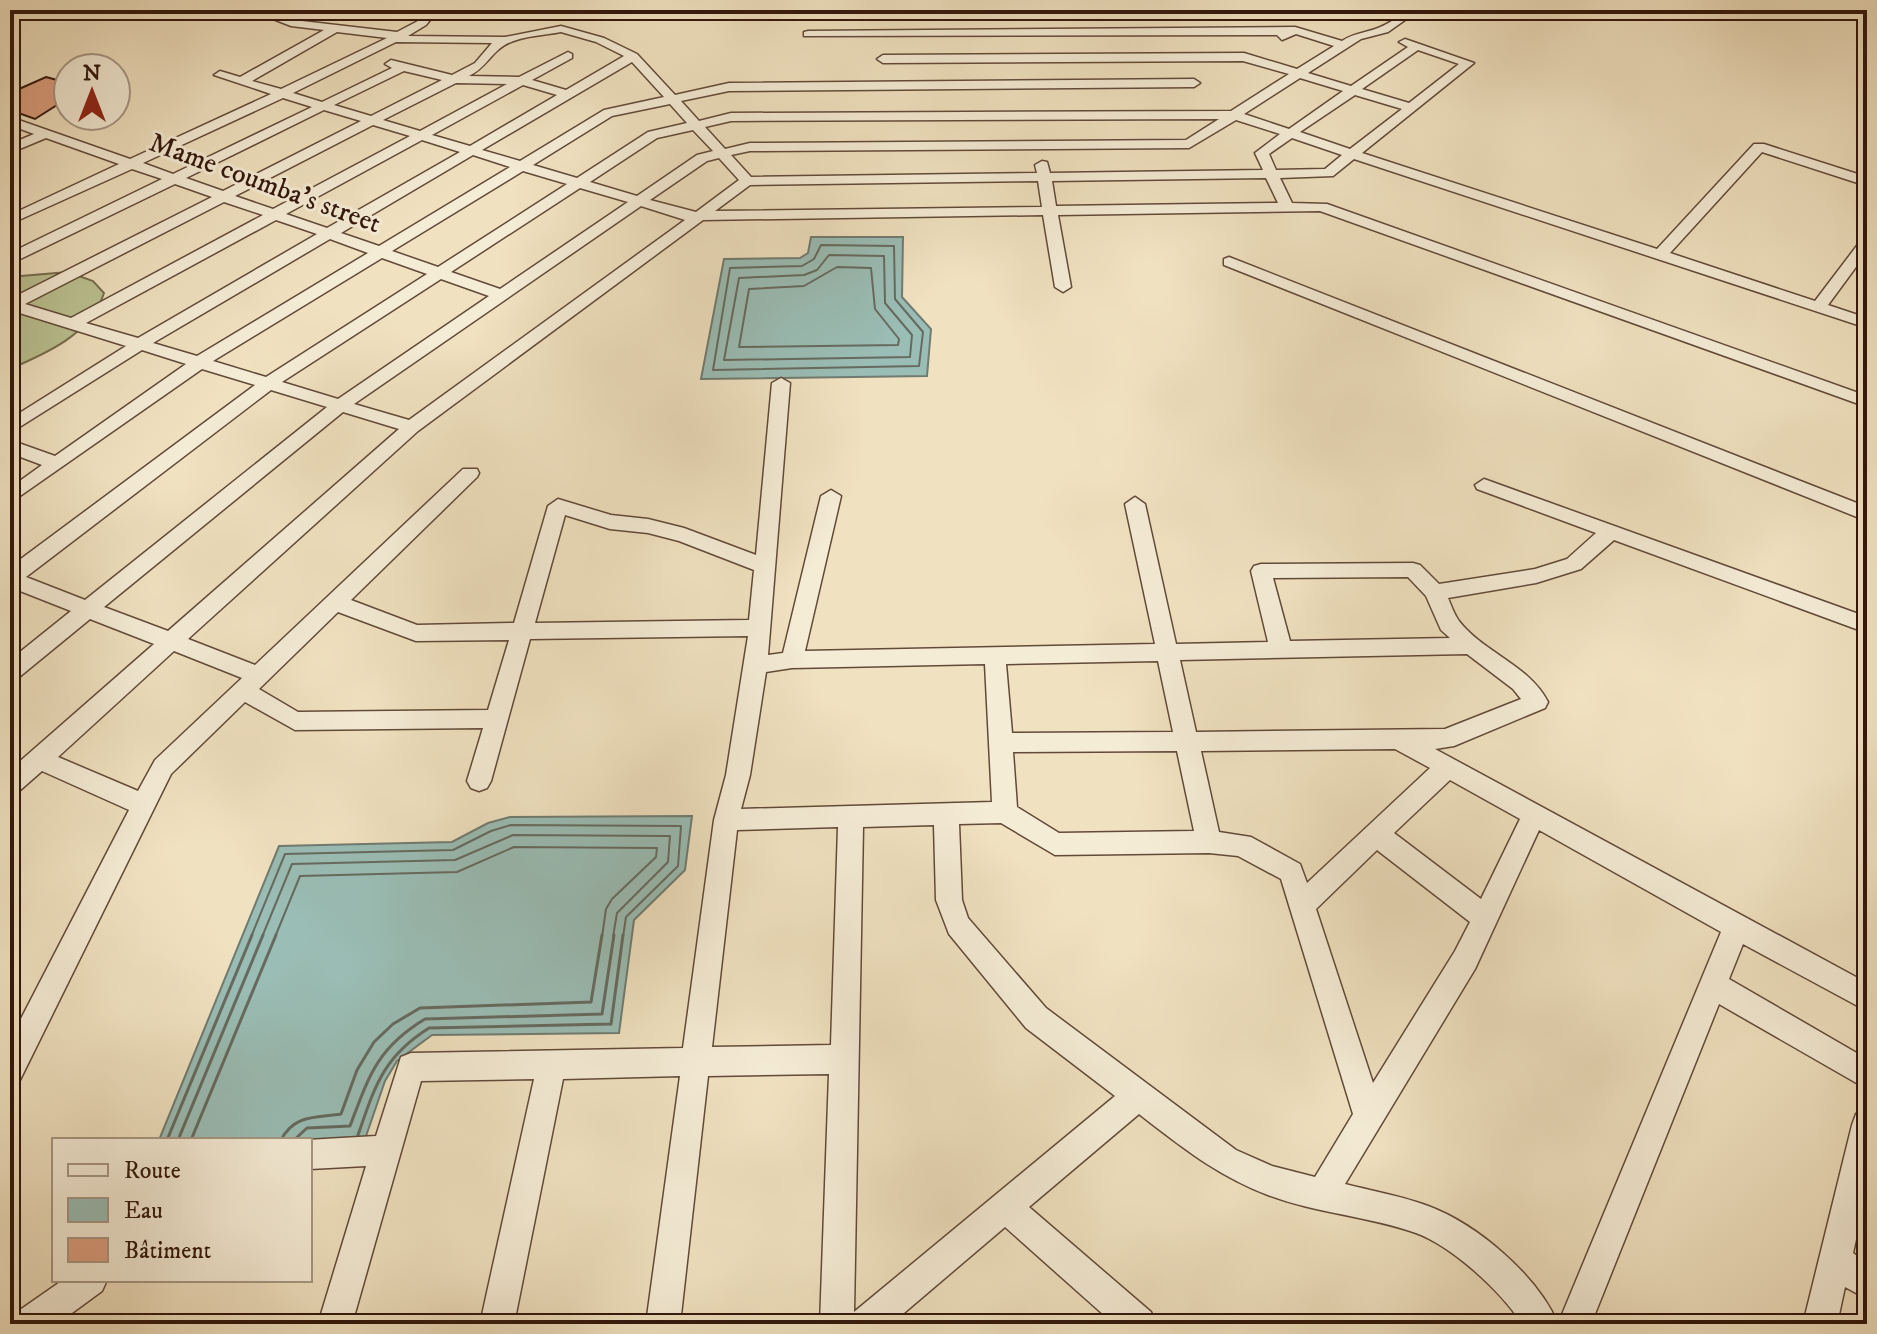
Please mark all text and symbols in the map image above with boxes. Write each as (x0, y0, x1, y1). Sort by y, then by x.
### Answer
north arrow (52, 52, 132, 132)
text: N (83, 60, 101, 87)
street label: Mame coumba's street (144, 125, 386, 241)
legend (52, 1138, 312, 1282)
text: Route (124, 1156, 181, 1186)
text: Eau (124, 1196, 163, 1226)
text: Bâtiment (124, 1236, 212, 1266)

